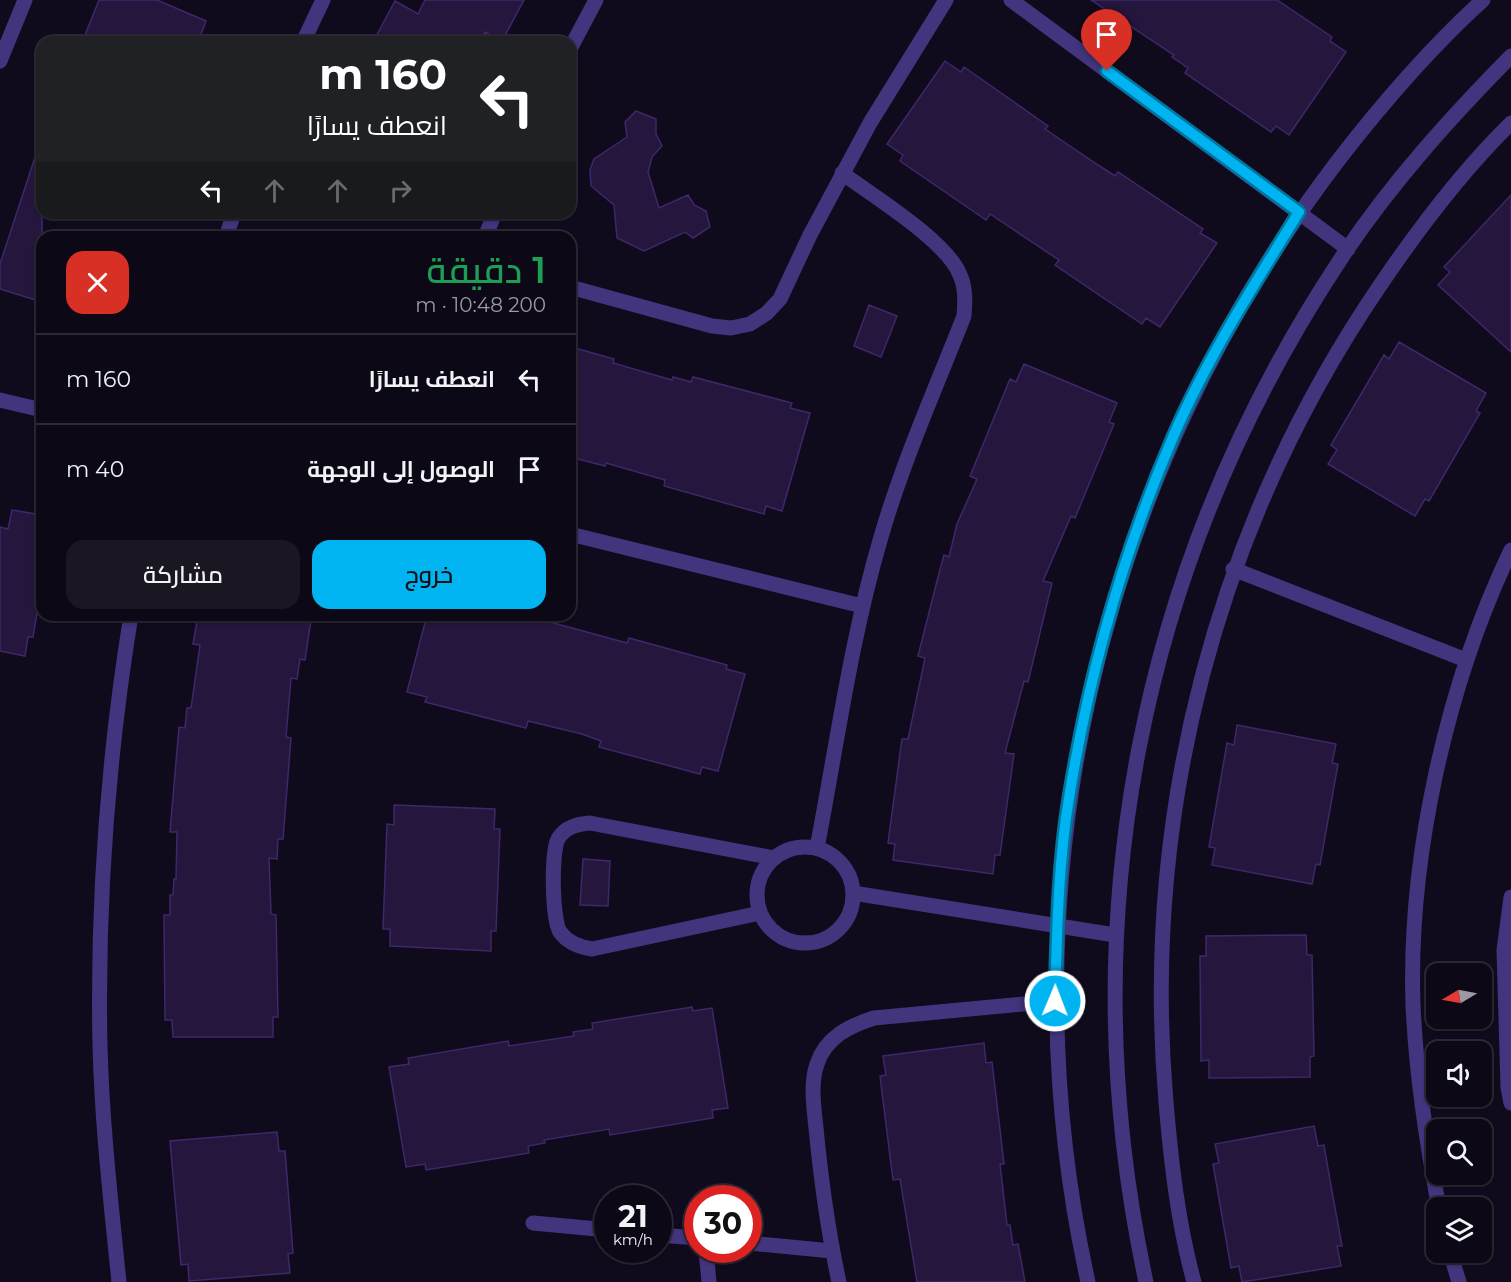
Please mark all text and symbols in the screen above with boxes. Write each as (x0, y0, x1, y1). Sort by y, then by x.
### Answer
pin (1081, 9, 1132, 71)
icon: arrive (1090, 18, 1123, 51)
text: 160 m (319, 48, 447, 100)
icon: left (468, 60, 546, 138)
text: انعطف يسارًا (307, 109, 447, 142)
icon: left (195, 174, 228, 207)
icon: ahead (258, 174, 291, 207)
icon: ahead (321, 174, 354, 207)
icon: right (384, 174, 417, 207)
text: 1 دقيقة (426, 248, 546, 292)
button: close (66, 251, 129, 314)
text: 200 m · 10:48 (415, 293, 546, 317)
icon: left (513, 363, 546, 396)
text: 160 m (66, 366, 131, 393)
text: انعطف يسارًا (369, 366, 495, 393)
icon: arrive (513, 453, 546, 486)
text: 40 m (66, 456, 124, 483)
text: الوصول إلى الوجهة (307, 456, 495, 483)
button: مشاركة (66, 540, 300, 609)
button: خروج (312, 540, 546, 609)
north arrow (1426, 963, 1492, 1029)
map controls (1426, 963, 1492, 1263)
position arrow (1023, 969, 1087, 1033)
button: sound (1426, 1041, 1492, 1107)
button: search (1426, 1119, 1492, 1185)
speed limit sign: 30 (684, 1185, 762, 1263)
button: layers (1426, 1197, 1492, 1263)
text: 21 (618, 1198, 648, 1235)
text: km/h (613, 1230, 653, 1249)

